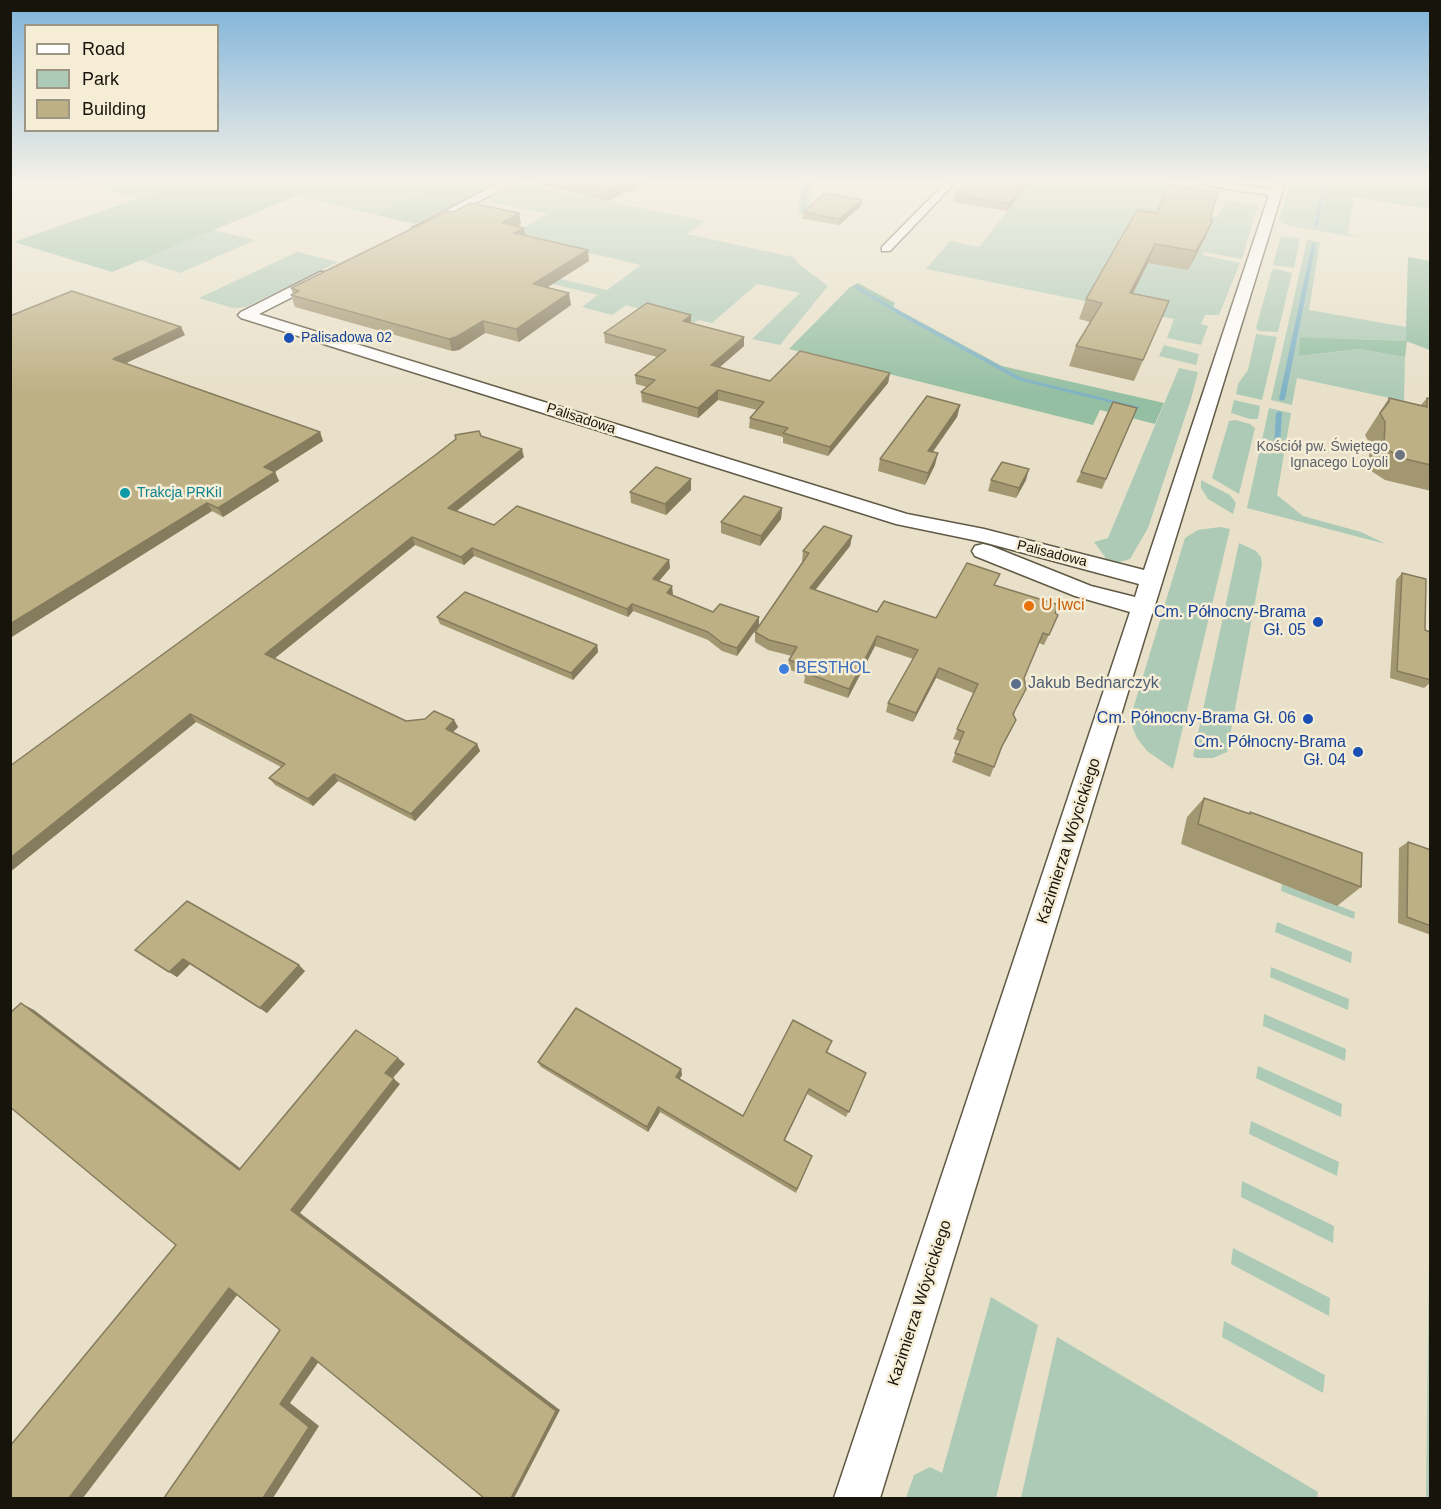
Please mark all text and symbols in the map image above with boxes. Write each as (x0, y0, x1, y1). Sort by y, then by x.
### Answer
legend (24, 24, 219, 132)
text: Road (82, 39, 125, 59)
text: Park (82, 69, 119, 89)
text: Building (82, 99, 146, 119)
place label: Palisadowa 02 (301, 330, 392, 346)
marker: Palisadowa 02 (282, 331, 296, 345)
street label: Palisadowa (544, 400, 618, 438)
place label: Kościół pw. Świętego Ignacego Loyoli (1256, 439, 1388, 472)
marker: Kościół pw. Świętego Ignacego Loyoli (1393, 448, 1407, 462)
place label: Trakcja PRKiI (137, 485, 222, 501)
marker: Trakcja PRKiI (118, 486, 132, 500)
street label: Palisadowa (1015, 537, 1089, 571)
place label: U Iwci (1041, 596, 1085, 616)
marker: U Iwci (1022, 599, 1036, 613)
place label: Cm. Północny-Brama Gł. 05 (1154, 603, 1306, 641)
marker: Cm. Północny-Brama Gł. 05 (1311, 615, 1325, 629)
place label: BESTHOL (796, 659, 871, 679)
marker: BESTHOL (777, 662, 791, 676)
place label: Jakub Bednarczyk (1028, 674, 1159, 694)
marker: Jakub Bednarczyk (1009, 677, 1023, 691)
place label: Cm. Północny-Brama Gł. 06 (1097, 709, 1296, 729)
marker: Cm. Północny-Brama Gł. 06 (1301, 712, 1315, 726)
place label: Cm. Północny-Brama Gł. 04 (1194, 733, 1346, 771)
marker: Cm. Północny-Brama Gł. 04 (1351, 745, 1365, 759)
street label: Kazimierza Wóycickiego (1033, 756, 1105, 926)
street label: Kazimierza Wóycickiego (884, 1218, 956, 1388)

